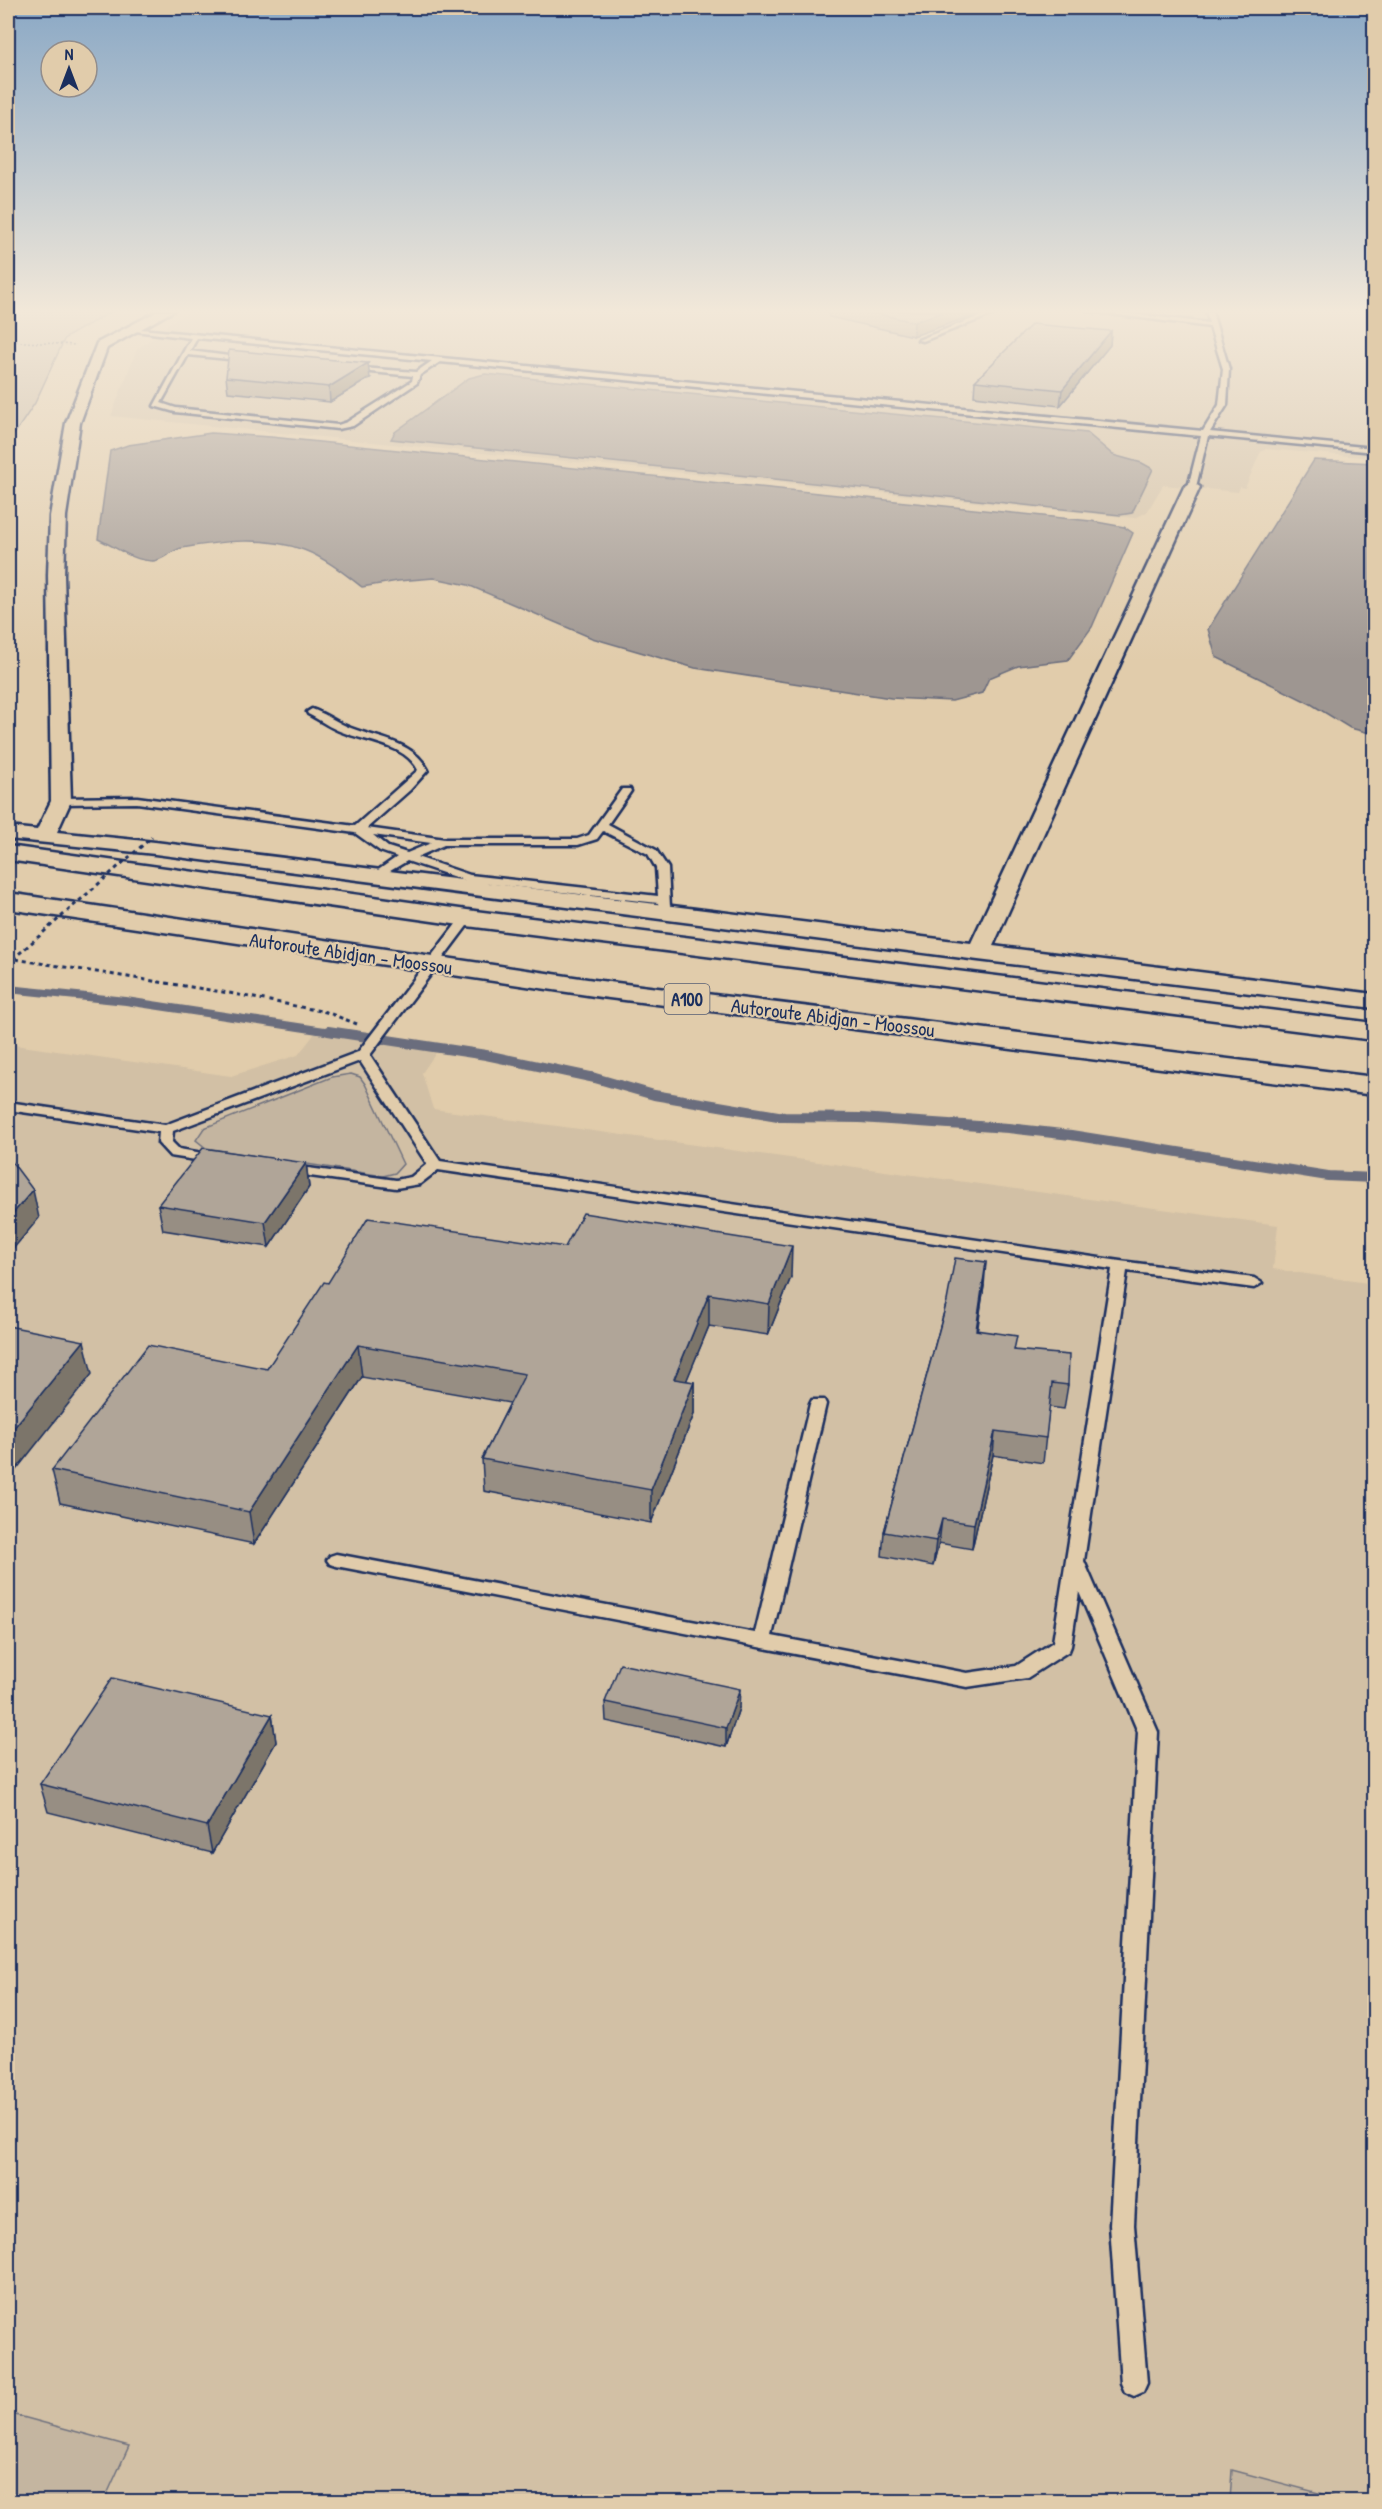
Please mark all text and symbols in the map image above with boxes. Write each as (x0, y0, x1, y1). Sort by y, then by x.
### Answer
north arrow (39, 39, 99, 99)
text: N (65, 43, 74, 65)
street label: Autoroute Abidjan - Moossou (248, 925, 454, 981)
road number: A100 (664, 984, 710, 1014)
street label: Autoroute Abidjan - Moossou (730, 991, 936, 1043)

